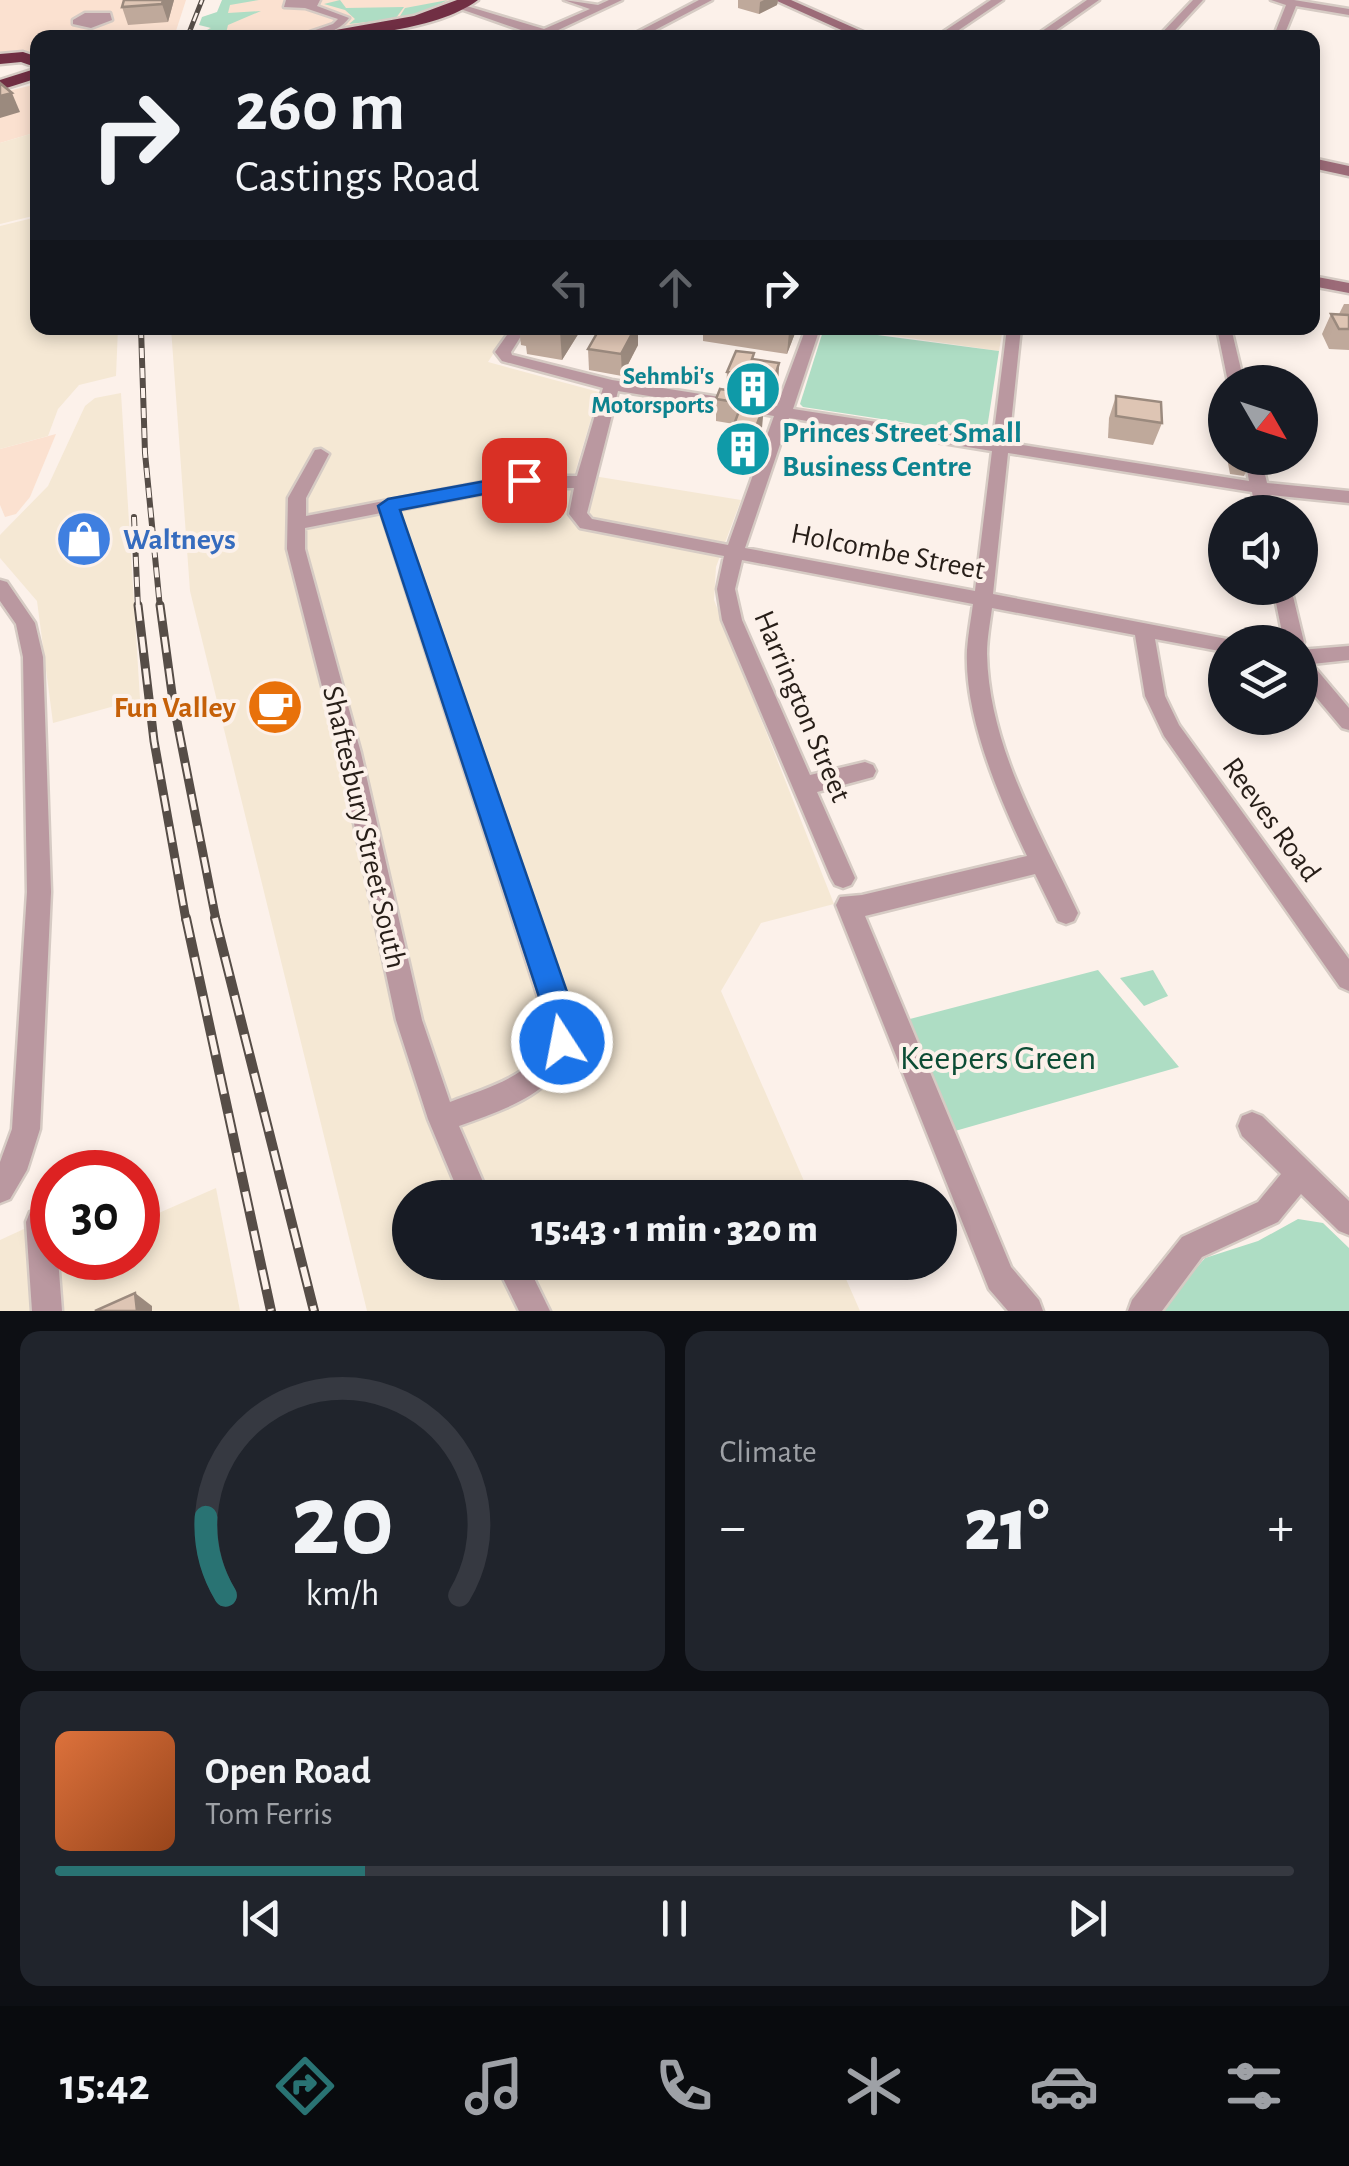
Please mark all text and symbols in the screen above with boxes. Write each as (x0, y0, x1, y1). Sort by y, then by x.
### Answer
icon: right (70, 70, 200, 200)
text: 260 m (235, 73, 405, 143)
text: Castings Road (235, 155, 480, 200)
icon: left (543, 260, 598, 315)
icon: ahead (648, 260, 703, 315)
icon: right (753, 260, 808, 315)
building icon: Sehmbi's Motorsports (723, 359, 783, 419)
place label: Sehmbi's Motorsports (591, 364, 714, 418)
north arrow (1208, 365, 1318, 475)
map controls (1208, 365, 1318, 735)
place label: Princes Street Small Business Centre (782, 418, 1022, 482)
building icon: Princes Street Small Business Centre (713, 419, 773, 479)
pin (482, 438, 567, 523)
icon: arrive (497, 453, 552, 508)
button: sound (1208, 495, 1318, 605)
shop icon: Waltneys (54, 509, 114, 569)
street label: Holcombe Street (788, 518, 988, 586)
place label: Waltneys (123, 525, 236, 555)
street label: Harrington Street (748, 606, 856, 807)
button: layers (1208, 625, 1318, 735)
cafe icon: Fun Valley (245, 677, 305, 737)
street label: Shaftesbury Street South (317, 683, 411, 971)
place label: Fun Valley (114, 693, 237, 723)
street label: Reeves Road (1216, 752, 1326, 887)
position arrow (510, 990, 614, 1094)
park label: Keepers Green (900, 1041, 1096, 1076)
speed limit sign: 30 (30, 1150, 160, 1280)
text: 15:43 · 1 min · 320 m (531, 1211, 818, 1249)
text: Climate (720, 1436, 817, 1468)
text: 20 (291, 1470, 394, 1574)
text: 21° (964, 1489, 1049, 1564)
text: − (720, 1500, 746, 1555)
text: + (1268, 1500, 1294, 1555)
text: km/h (305, 1576, 379, 1612)
text: Open Road (205, 1753, 371, 1791)
text: Tom Ferris (205, 1798, 333, 1830)
icon: previous (234, 1891, 289, 1946)
icon: pause (647, 1891, 702, 1946)
icon: next (1060, 1891, 1115, 1946)
icon: directions (270, 2051, 340, 2121)
icon: music (459, 2051, 529, 2121)
icon: phone (649, 2051, 719, 2121)
icon: climate (839, 2051, 909, 2121)
icon: car (1029, 2051, 1099, 2121)
icon: filters (1219, 2051, 1289, 2121)
text: 15:42 (60, 2063, 150, 2108)

